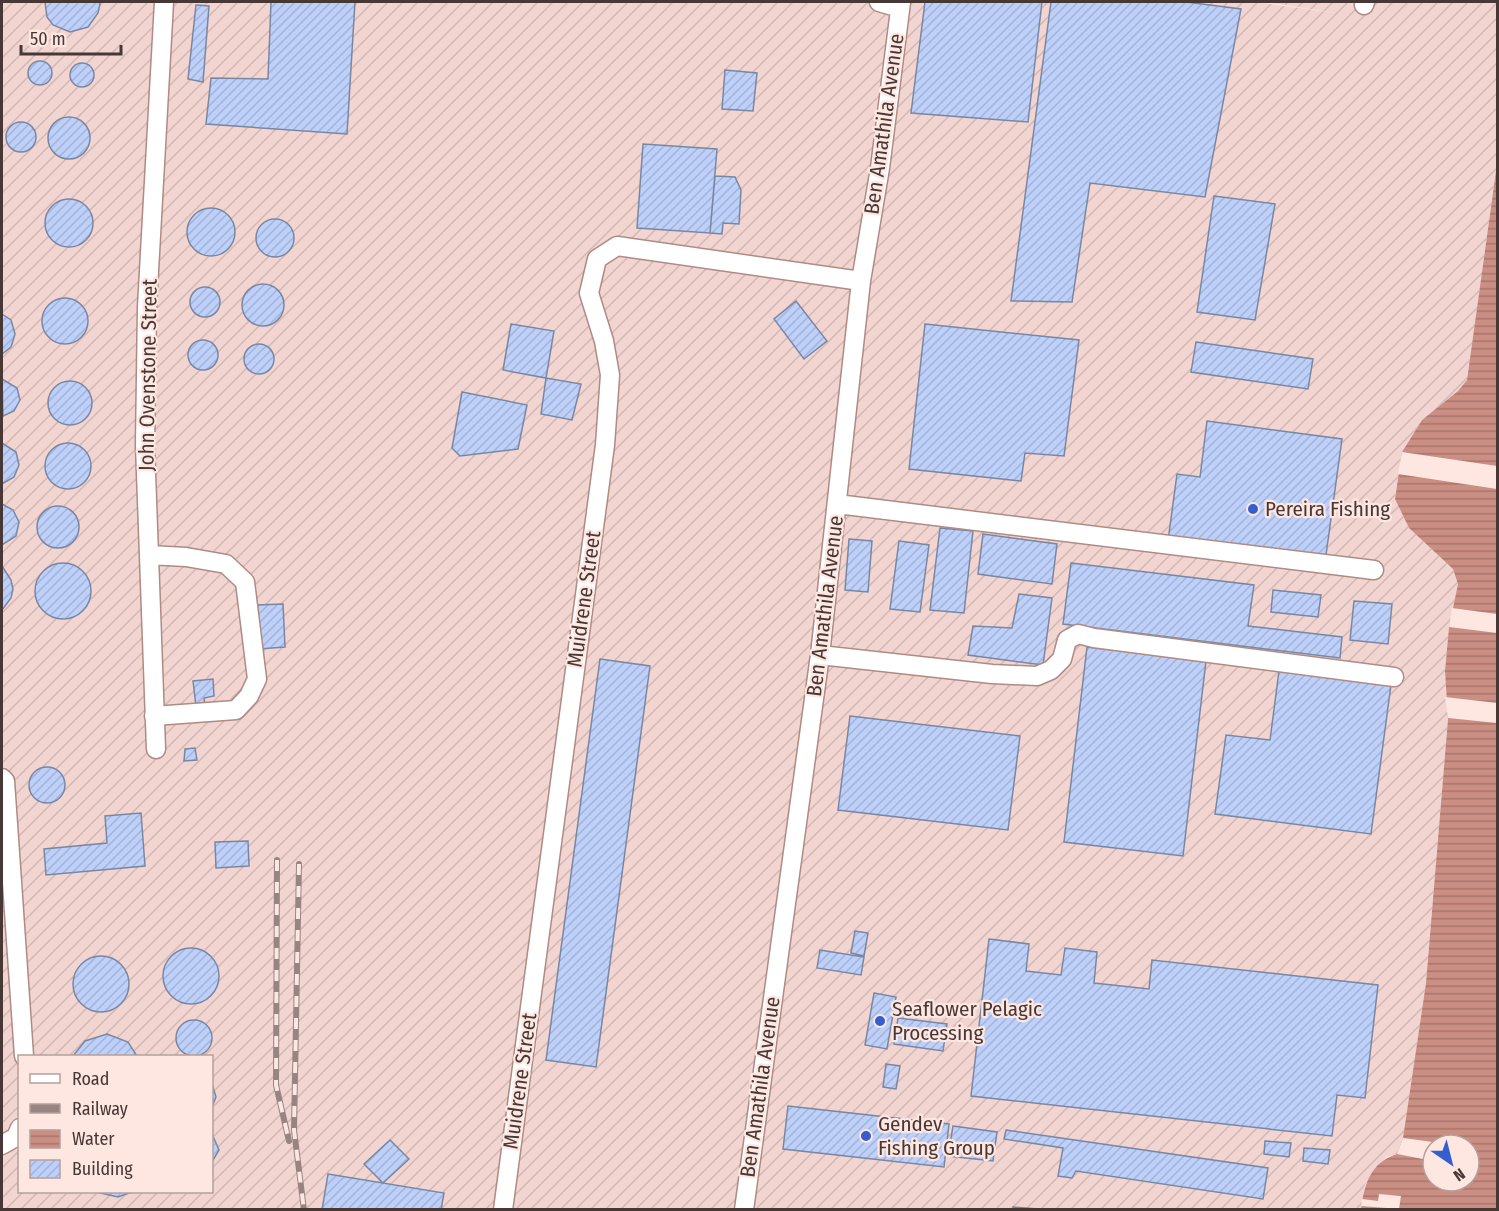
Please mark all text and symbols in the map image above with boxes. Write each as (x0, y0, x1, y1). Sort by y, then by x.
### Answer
scale bar (21, 18, 122, 56)
text: 50 m (30, 28, 66, 50)
street label: Ben Amathila Avenue (858, 32, 910, 216)
street label: John Ovenstone Street (133, 279, 163, 471)
place label: Pereira Fishing (1265, 496, 1390, 522)
marker: Pereira Fishing (1246, 502, 1260, 516)
street label: Ben Amathila Avenue (801, 514, 849, 698)
street label: Muidrene Street (562, 529, 606, 669)
street label: Ben Amathila Avenue (734, 995, 786, 1179)
place label: Seaflower Pelagic Processing (892, 996, 1042, 1046)
street label: Muidrene Street (498, 1011, 542, 1151)
marker: Seaflower Pelagic Processing (873, 1014, 887, 1028)
legend (18, 1055, 213, 1193)
text: Road (72, 1068, 109, 1090)
text: Railway (72, 1098, 128, 1120)
place label: Gendev Fishing Group (878, 1111, 995, 1161)
text: Water (72, 1128, 115, 1150)
marker: Gendev Fishing Group (859, 1129, 873, 1143)
north arrow (1421, 1133, 1481, 1193)
text: Building (72, 1158, 133, 1180)
text: N (1450, 1164, 1469, 1185)

